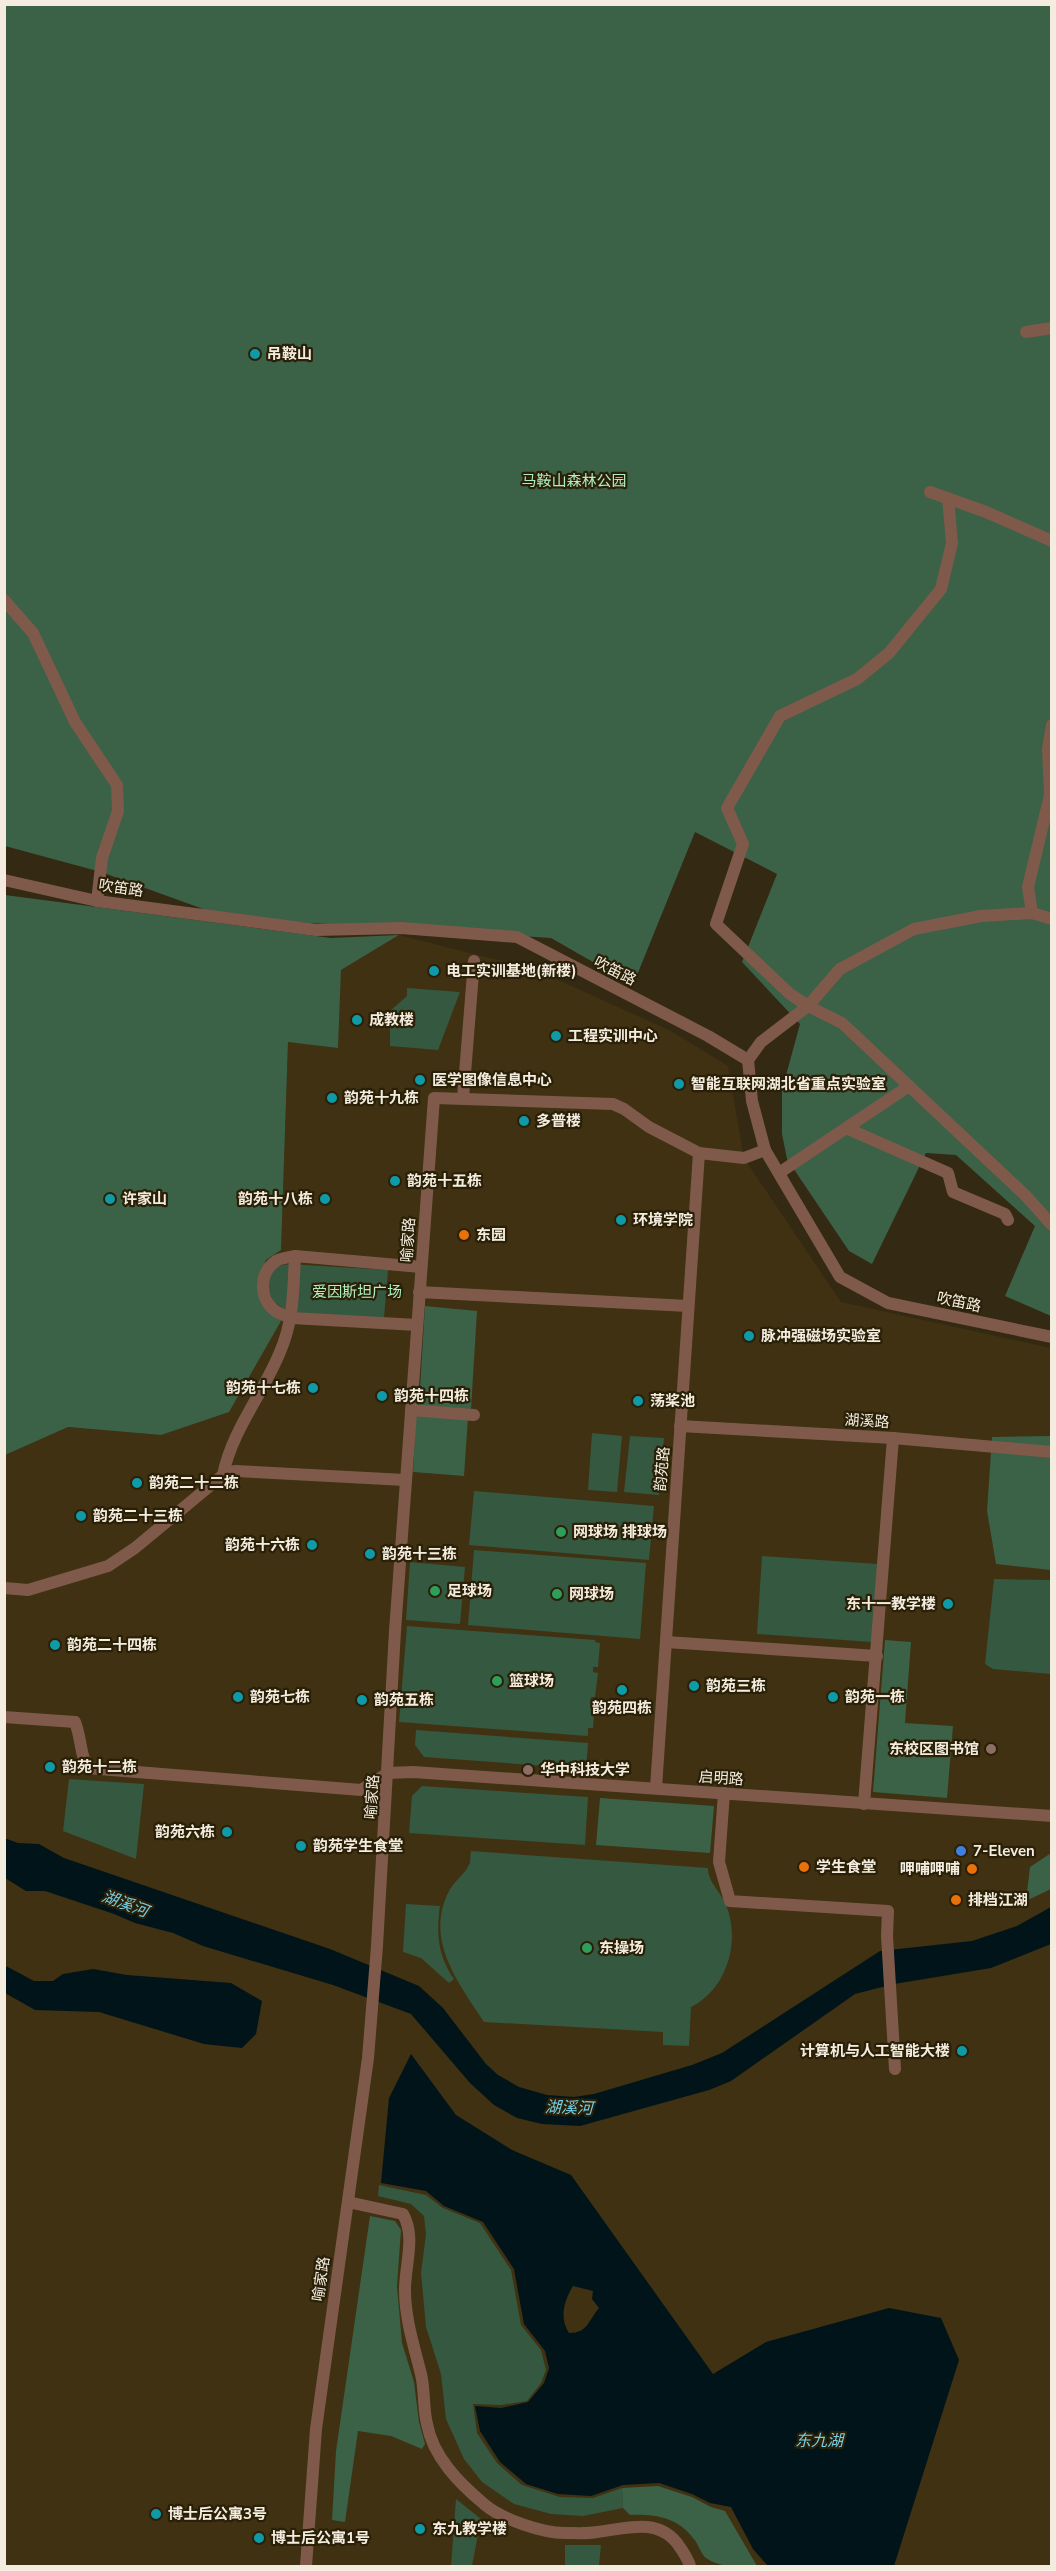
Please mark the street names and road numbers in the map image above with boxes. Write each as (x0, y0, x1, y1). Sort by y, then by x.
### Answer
street label: 吹笛路 (97, 875, 145, 901)
street label: 吹笛路 (590, 952, 640, 990)
street label: 喻家路 (396, 1217, 420, 1263)
street label: 吹笛路 (935, 1288, 983, 1316)
street label: 湖溪路 (844, 1410, 890, 1432)
street label: 韵苑路 (650, 1446, 674, 1492)
street label: 启明路 (698, 1766, 744, 1790)
street label: 喻家路 (360, 1774, 384, 1820)
street label: 喻家路 (308, 2255, 334, 2303)

